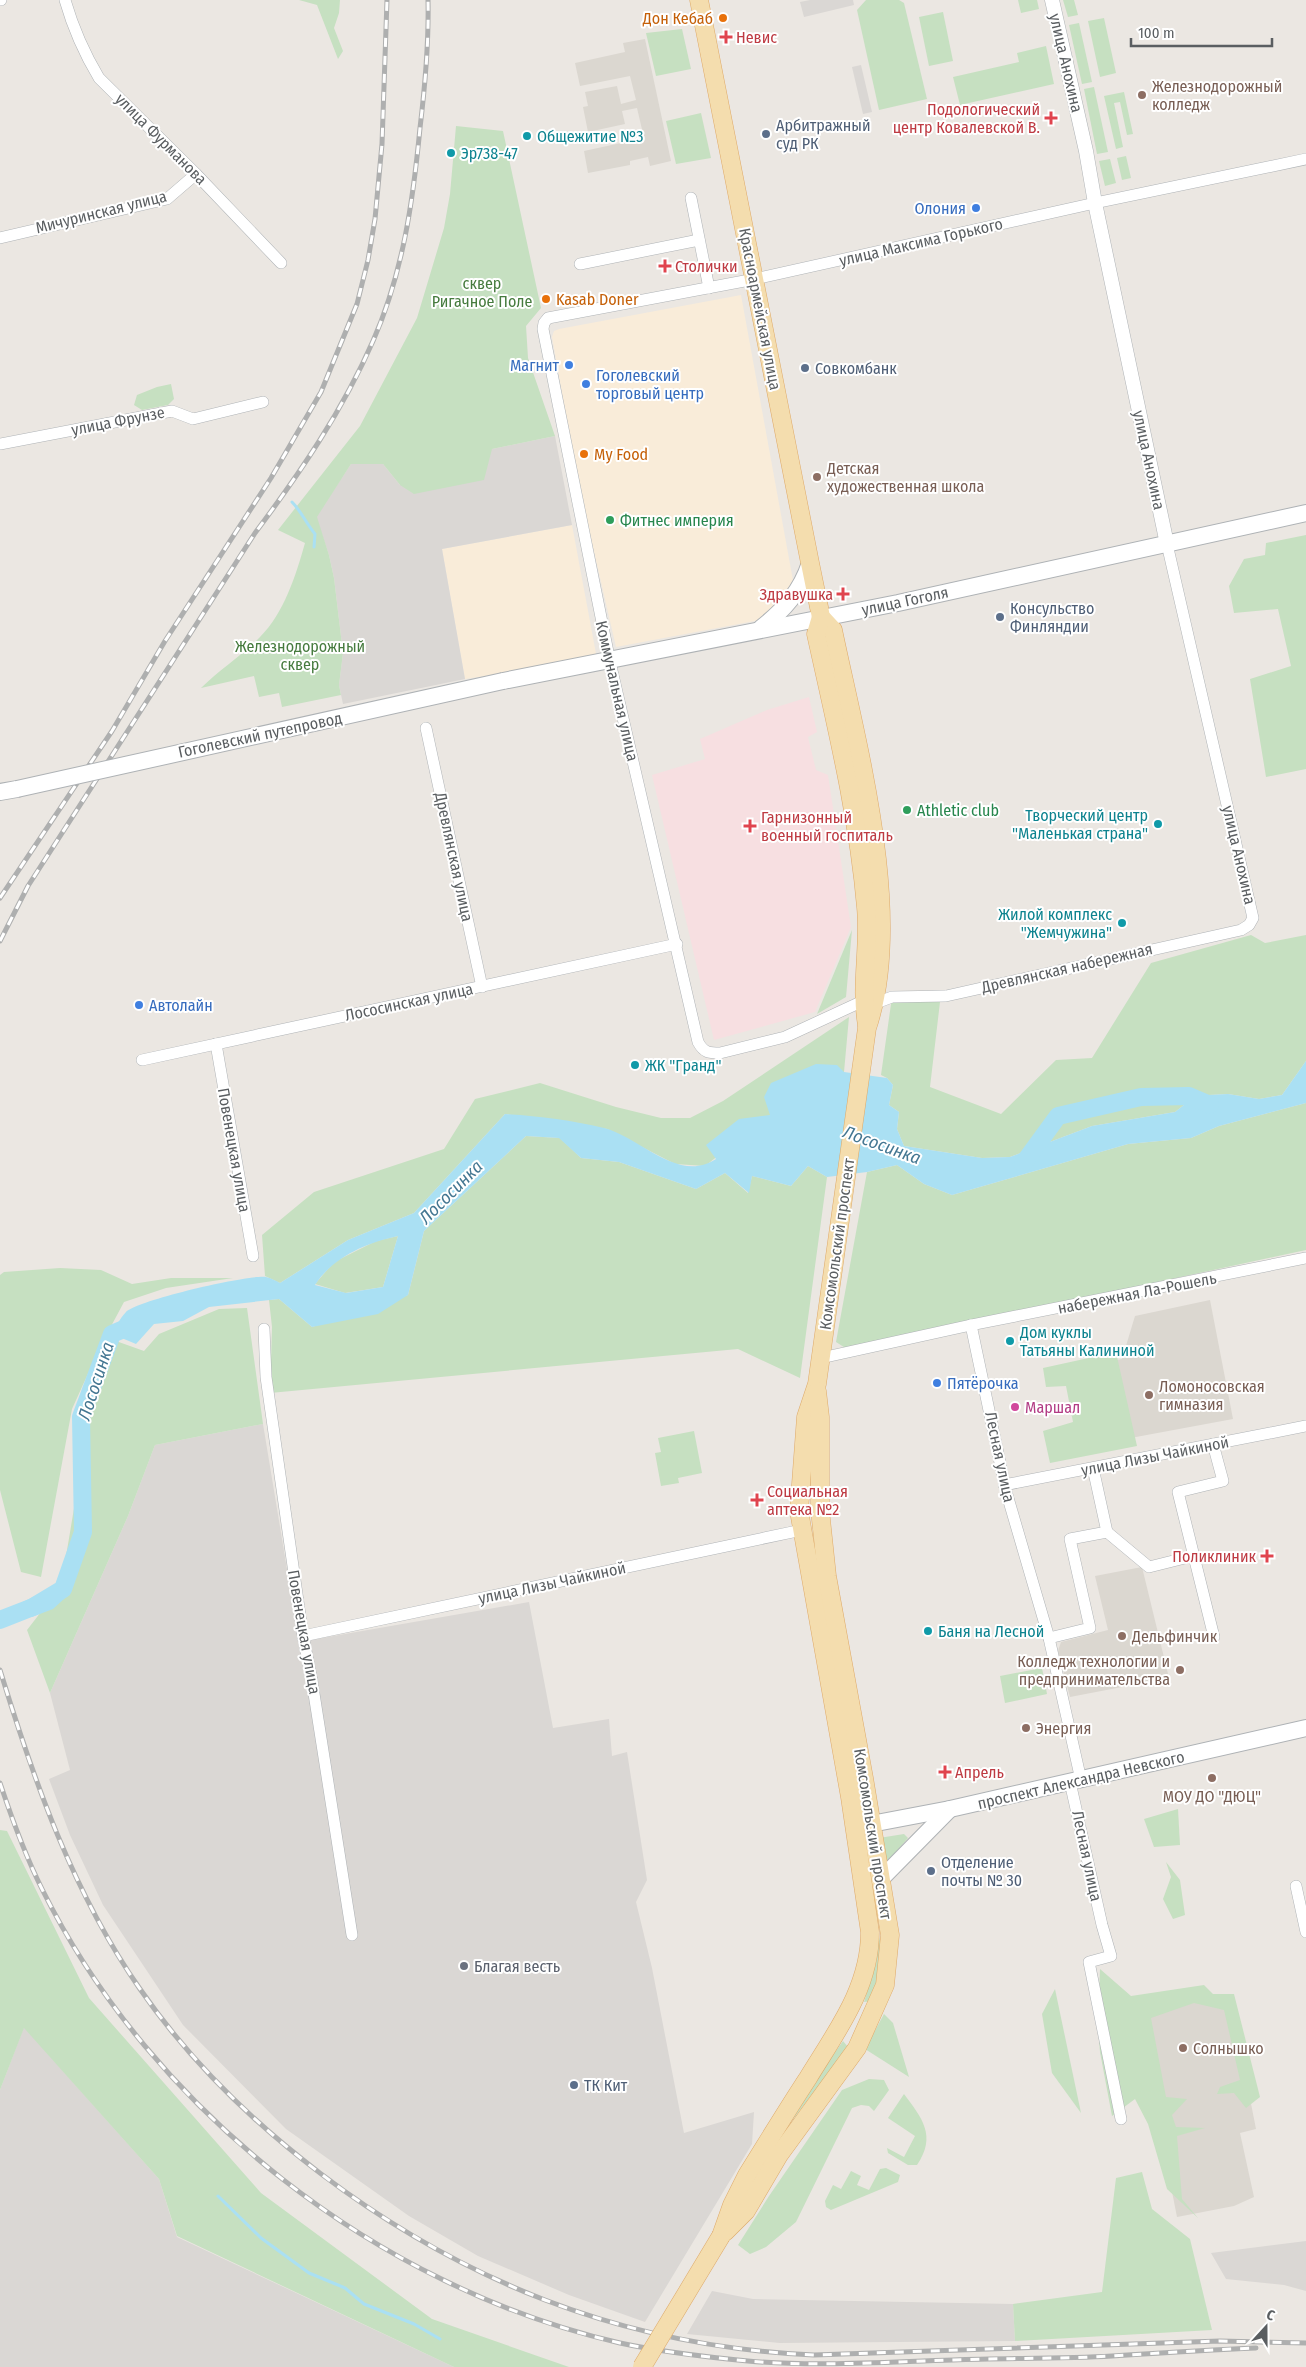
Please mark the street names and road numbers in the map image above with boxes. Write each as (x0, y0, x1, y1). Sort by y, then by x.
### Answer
street label: улица Анохина (1045, 12, 1087, 115)
street label: улица Фурманова (111, 89, 211, 189)
street label: Мичуринская улица (34, 186, 169, 237)
street label: улица Максима Горького (837, 214, 1005, 270)
street label: Красноармейская улица (735, 226, 785, 392)
street label: улица Фрунзе (70, 403, 166, 439)
street label: улица Анохина (1129, 409, 1169, 512)
street label: улица Гоголя (860, 583, 950, 619)
street label: Коммунальная улица (592, 619, 642, 763)
street label: Гоголевский путепровод (176, 708, 344, 762)
street label: Древлянская улица (431, 790, 477, 924)
street label: улица Анохина (1218, 804, 1260, 907)
street label: Древлянская набережная (979, 939, 1154, 997)
street label: Лососинская улица (343, 979, 475, 1025)
street label: Повенецкая улица (214, 1086, 254, 1214)
street label: Комсомольский проспект (816, 1157, 859, 1331)
street label: набережная Ла-Рошель (1056, 1268, 1218, 1318)
street label: Лесная улица (981, 1410, 1019, 1504)
street label: улица Лизы Чайкиной (1079, 1432, 1231, 1480)
street label: улица Лизы Чайкиной (477, 1558, 627, 1608)
street label: Повенецкая улица (284, 1568, 324, 1696)
street label: Комсомольский проспект (850, 1747, 896, 1921)
street label: проспект Александра Невского (976, 1747, 1186, 1813)
street label: Лесная улица (1068, 1809, 1106, 1903)

